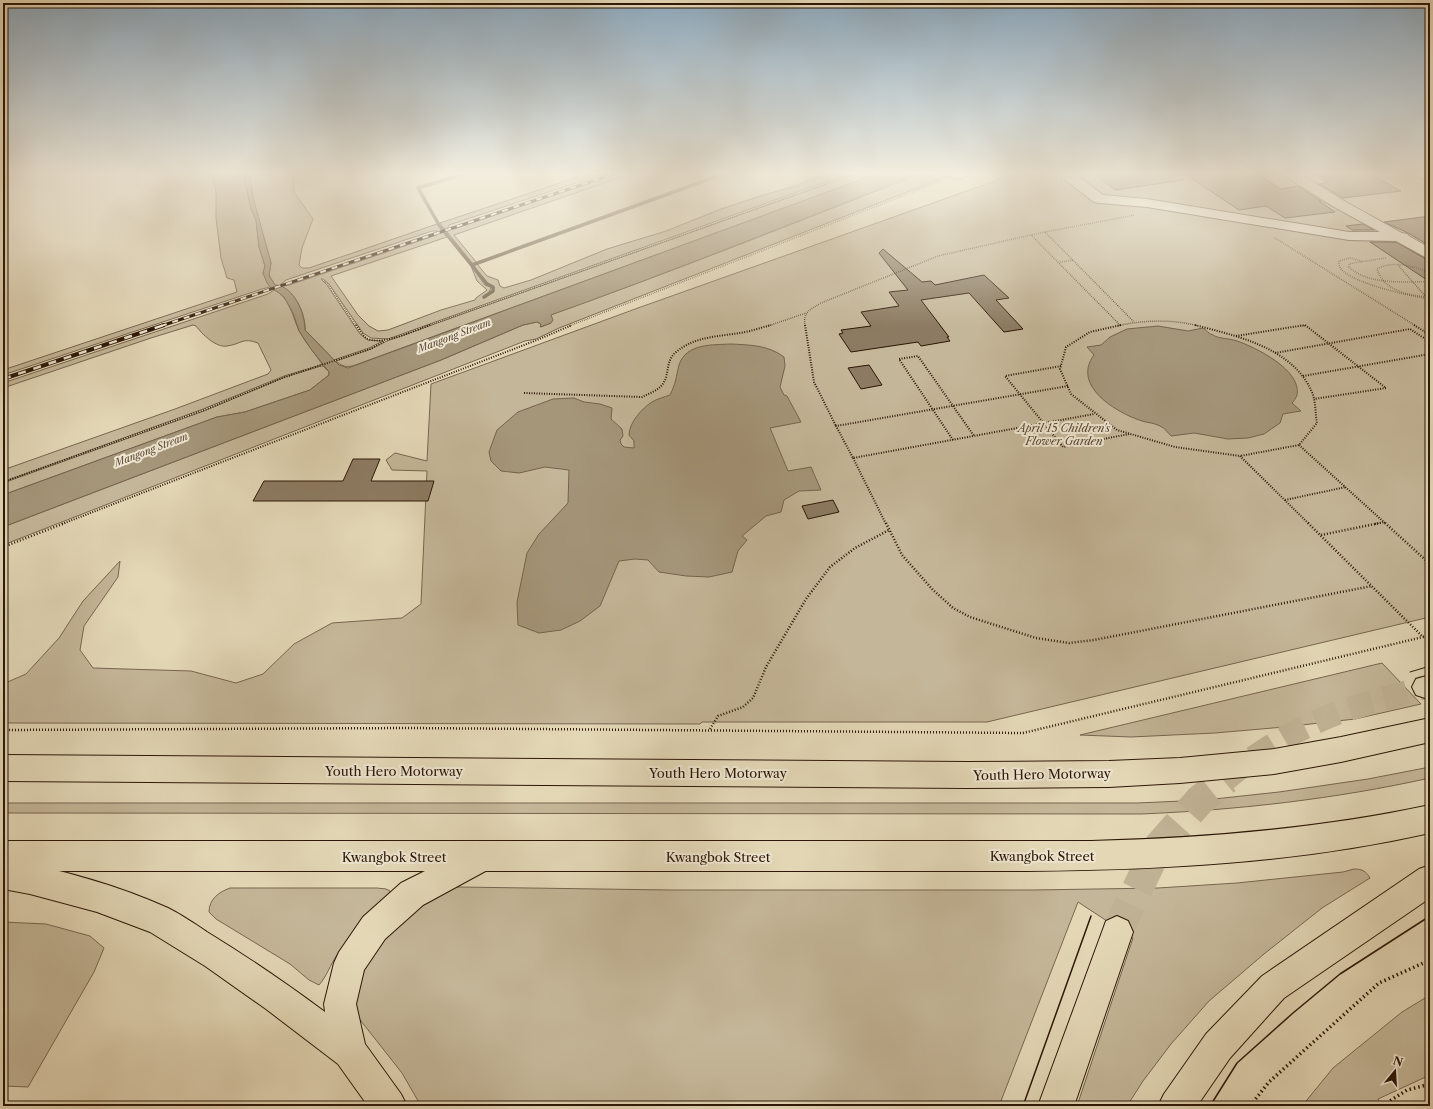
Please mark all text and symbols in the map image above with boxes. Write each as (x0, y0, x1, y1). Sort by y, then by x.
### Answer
water label: Mangong Stream (415, 315, 493, 356)
park label: April 15 Children's Flower Garden (1016, 421, 1110, 448)
water label: Mangong Stream (112, 429, 190, 470)
street label: Youth Hero Motorway (324, 763, 464, 779)
street label: Youth Hero Motorway (648, 765, 788, 781)
street label: Youth Hero Motorway (972, 765, 1112, 783)
street label: Kwangbok Street (990, 848, 1095, 864)
street label: Kwangbok Street (342, 849, 447, 865)
street label: Kwangbok Street (666, 849, 771, 865)
north arrow (1375, 1051, 1415, 1091)
text: N (1391, 1053, 1405, 1070)

